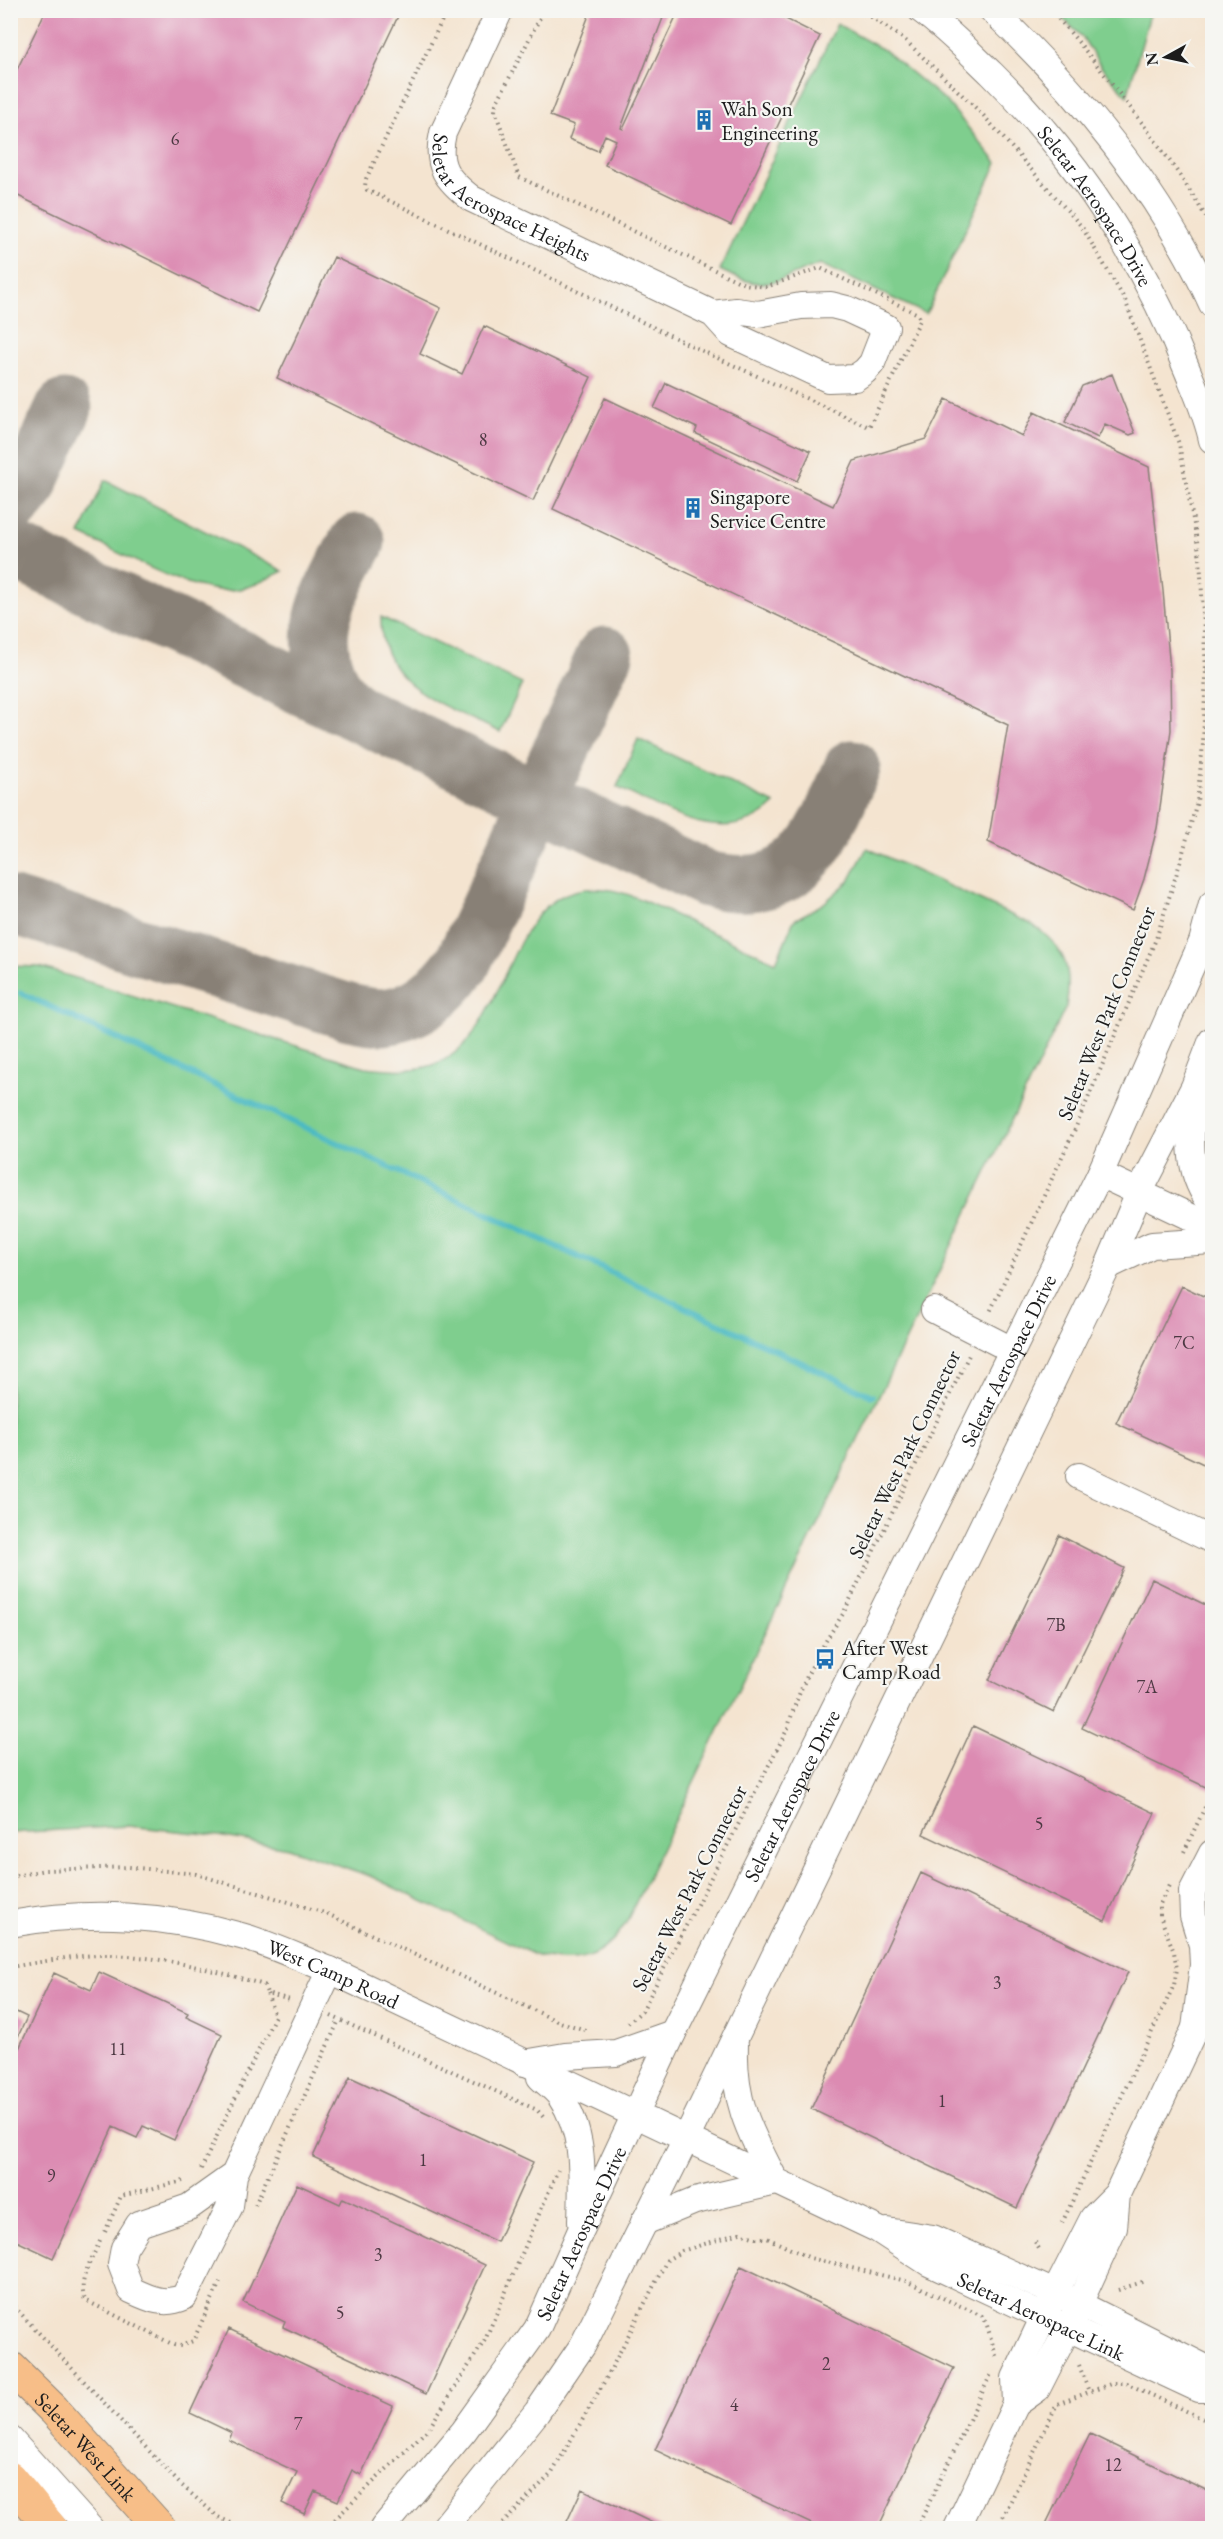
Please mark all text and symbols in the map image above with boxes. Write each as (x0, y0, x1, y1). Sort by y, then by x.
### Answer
north arrow (1136, 27, 1196, 87)
text: N (1140, 51, 1163, 67)
place label: Wah Son Engineering (721, 95, 819, 146)
building icon: Wah Son Engineering (692, 108, 716, 132)
street label: Seletar Aerospace Drive (1032, 120, 1160, 291)
house number: 6 (171, 127, 180, 150)
street label: Seletar Aerospace Heights (427, 131, 595, 267)
house number: 8 (479, 428, 487, 451)
place label: Singapore Service Centre (710, 483, 826, 534)
building icon: Singapore Service Centre (681, 496, 705, 520)
street label: Seletar West Park Connector (1051, 902, 1161, 1124)
street label: Seletar Aerospace Drive (953, 1270, 1062, 1451)
house number: 7C (1173, 1331, 1195, 1354)
street label: Seletar West Park Connector (842, 1345, 966, 1563)
house number: 7B (1046, 1613, 1066, 1636)
place label: After West Camp Road (841, 1634, 941, 1685)
bus stop icon: After West Camp Road (813, 1647, 837, 1671)
house number: 7A (1136, 1675, 1158, 1698)
street label: Seletar Aerospace Drive (737, 1705, 845, 1886)
street label: Seletar West Park Connector (625, 1780, 753, 1996)
house number: 5 (1035, 1812, 1043, 1835)
street label: West Camp Road (263, 1932, 404, 2015)
house number: 3 (993, 1971, 1001, 1994)
house number: 11 (109, 2037, 127, 2060)
house number: 1 (938, 2089, 946, 2112)
street label: Seletar Aerospace Drive (529, 2142, 632, 2325)
house number: 1 (419, 2148, 427, 2171)
house number: 9 (47, 2164, 56, 2187)
house number: 3 (374, 2243, 382, 2266)
street label: Seletar Aerospace Link (953, 2265, 1131, 2367)
house number: 5 (336, 2301, 344, 2324)
house number: 2 (822, 2352, 831, 2375)
street label: Seletar West Link (30, 2386, 144, 2508)
house number: 4 (730, 2393, 739, 2416)
house number: 7 (294, 2412, 303, 2435)
house number: 12 (1104, 2453, 1122, 2476)

